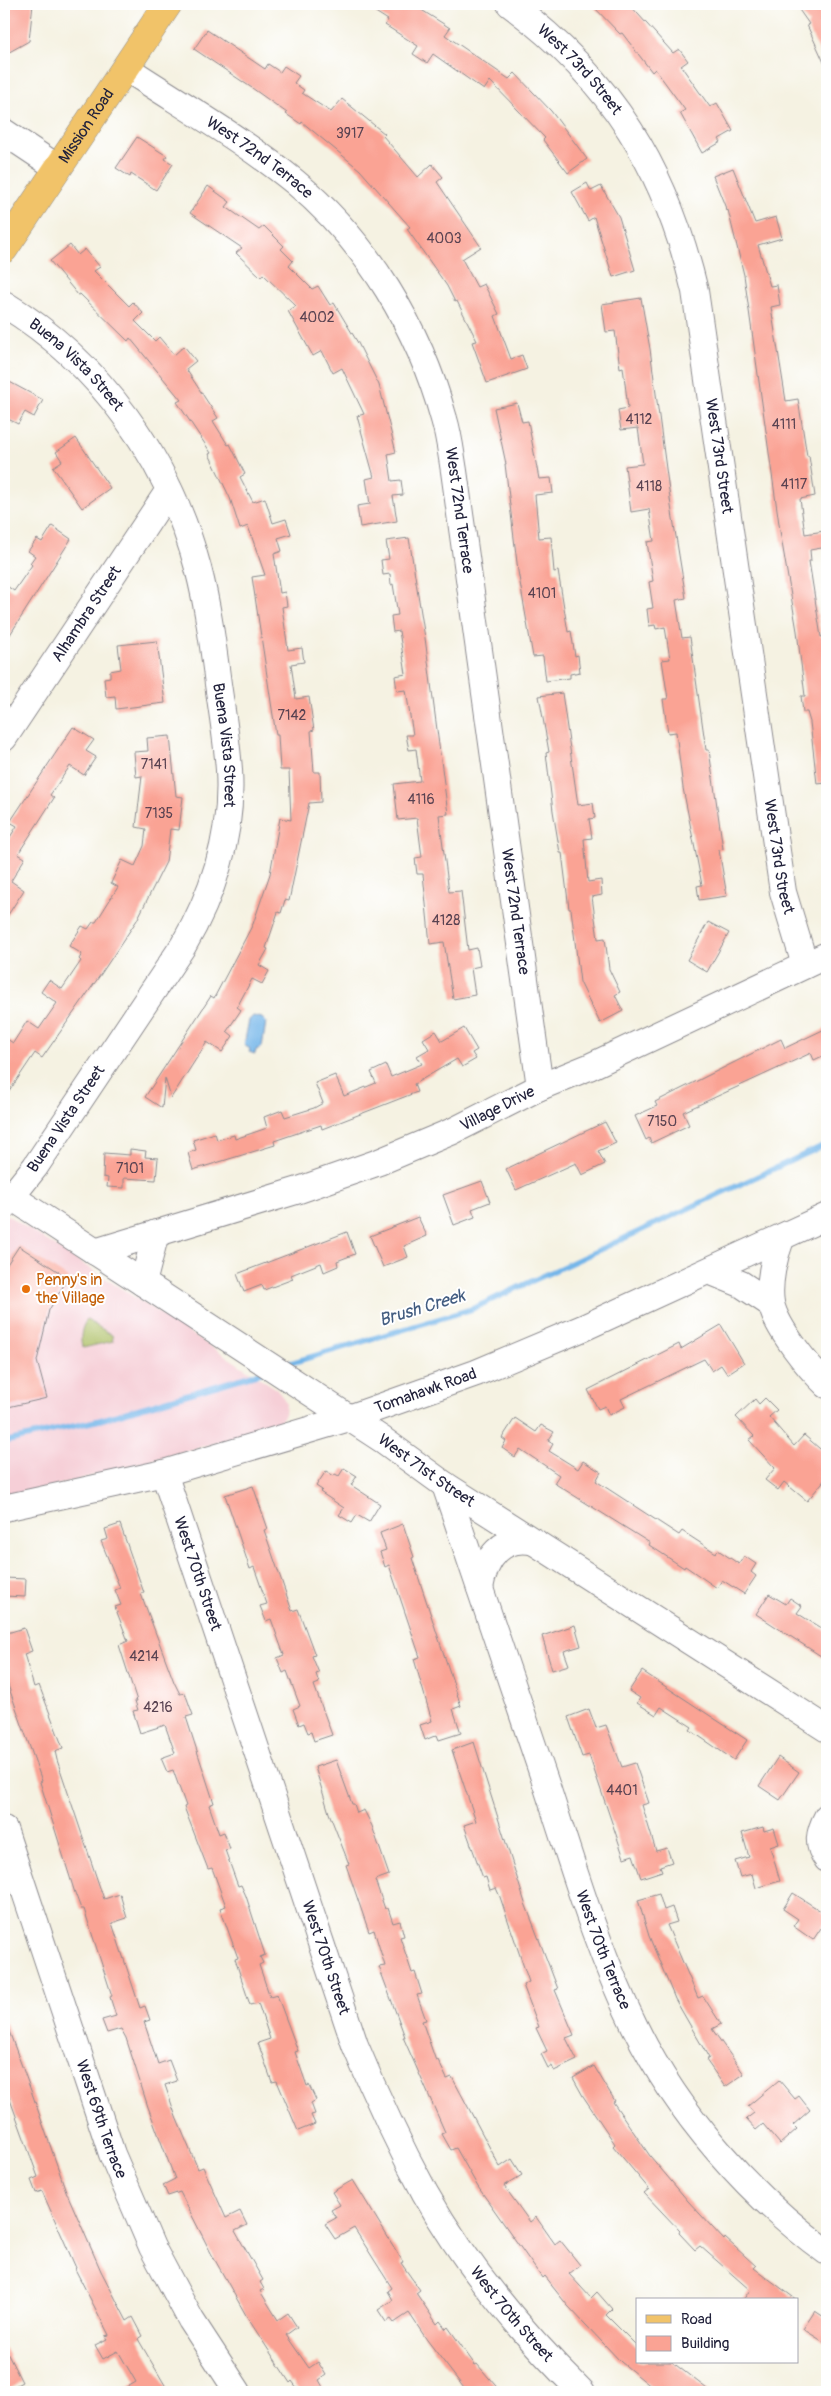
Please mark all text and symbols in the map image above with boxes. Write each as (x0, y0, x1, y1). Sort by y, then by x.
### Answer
street label: West 73rd Street (533, 20, 627, 119)
street label: Mission Road (54, 85, 118, 167)
street label: West 72nd Terrace (203, 112, 317, 203)
house number: 3917 (336, 125, 365, 142)
house number: 4003 (426, 230, 462, 247)
house number: 4002 (299, 309, 335, 326)
street label: Buena Vista Street (25, 314, 128, 416)
street label: West 73rd Street (701, 397, 738, 515)
house number: 4112 (626, 411, 653, 428)
house number: 4111 (772, 416, 796, 433)
street label: West 72nd Terrace (440, 446, 478, 575)
house number: 4117 (781, 476, 808, 493)
house number: 4118 (636, 478, 662, 495)
street label: Alhambra Street (47, 562, 126, 666)
house number: 4101 (528, 585, 556, 602)
street label: Buena Vista Street (208, 682, 240, 809)
house number: 7142 (278, 707, 307, 724)
house number: 7141 (141, 756, 167, 773)
house number: 4116 (407, 791, 435, 808)
street label: West 73rd Street (760, 798, 799, 917)
house number: 7135 (145, 805, 173, 822)
street label: West 72nd Terrace (497, 847, 534, 976)
house number: 4128 (432, 912, 460, 929)
street label: Buena Vista Street (23, 1061, 110, 1176)
street label: Village Drive (457, 1081, 538, 1136)
house number: 7150 (647, 1113, 677, 1130)
house number: 7101 (116, 1160, 144, 1177)
place label: Penny's in the Village (35, 1270, 105, 1308)
marker: Penny's in the Village (20, 1283, 32, 1295)
water label: Brush Creek (376, 1284, 469, 1332)
street label: Tomahawk Road (372, 1364, 479, 1418)
street label: West 71st Street (374, 1430, 479, 1512)
street label: West 70th Street (169, 1514, 226, 1634)
house number: 4214 (129, 1648, 159, 1665)
house number: 4216 (143, 1699, 173, 1716)
house number: 4401 (606, 1782, 638, 1799)
street label: West 70th Terrace (571, 1888, 635, 2013)
street label: West 70th Street (298, 1898, 354, 2018)
street label: West 69th Terrace (71, 2057, 131, 2182)
street label: West 70th Street (466, 2262, 558, 2367)
legend (636, 2298, 798, 2364)
text: Road (681, 2310, 712, 2329)
text: Building (681, 2334, 729, 2353)

